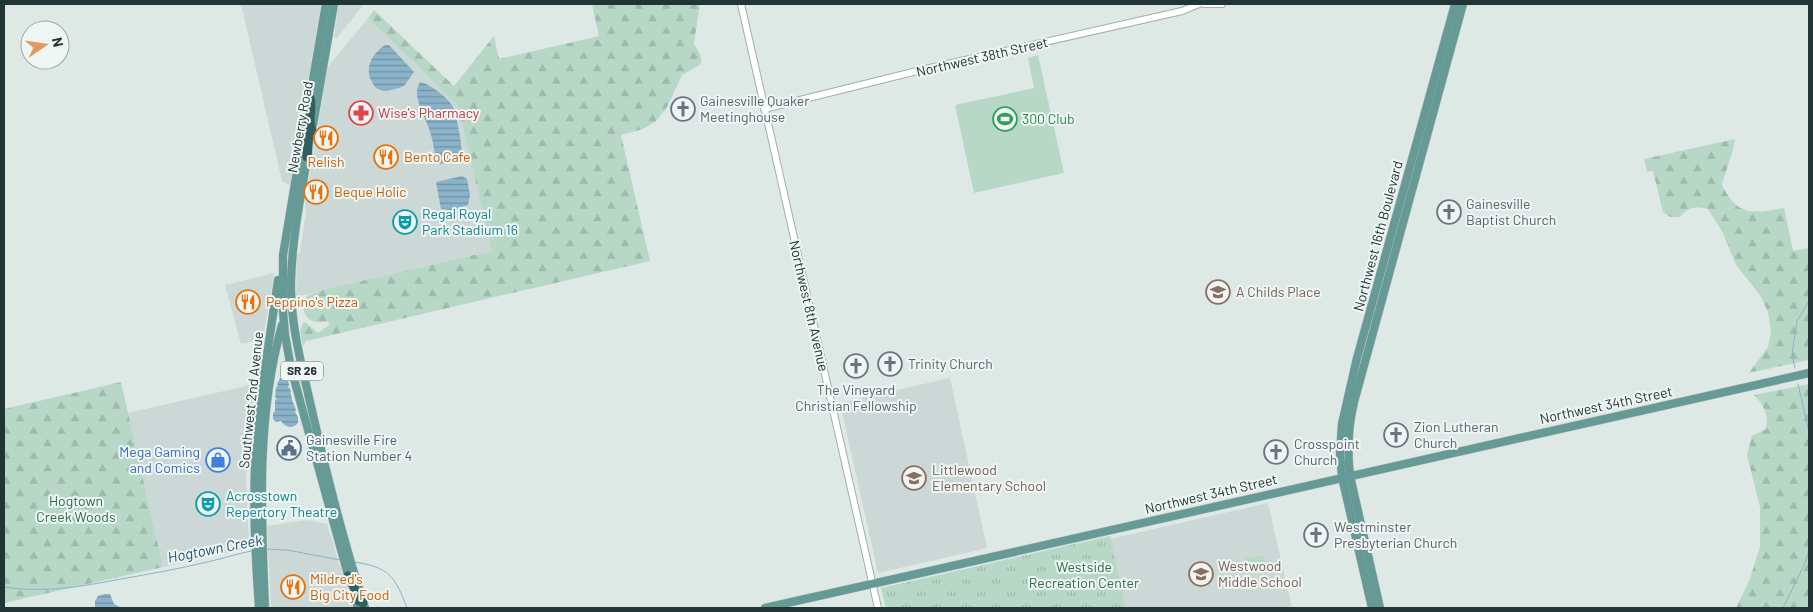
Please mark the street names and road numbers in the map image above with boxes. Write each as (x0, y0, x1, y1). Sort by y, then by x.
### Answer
street label: Northwest 38th Street (914, 33, 1050, 80)
street label: Newberry Road (283, 80, 316, 174)
street label: Northwest 16th Boulevard (1349, 159, 1406, 313)
street label: Northwest 8th Avenue (786, 239, 833, 373)
street label: Southwest 2nd Avenue (235, 331, 266, 469)
road number: SR 26 (281, 362, 323, 381)
street label: Northwest 34th Street (1538, 382, 1674, 427)
street label: Northwest 34th Street (1143, 470, 1279, 517)

